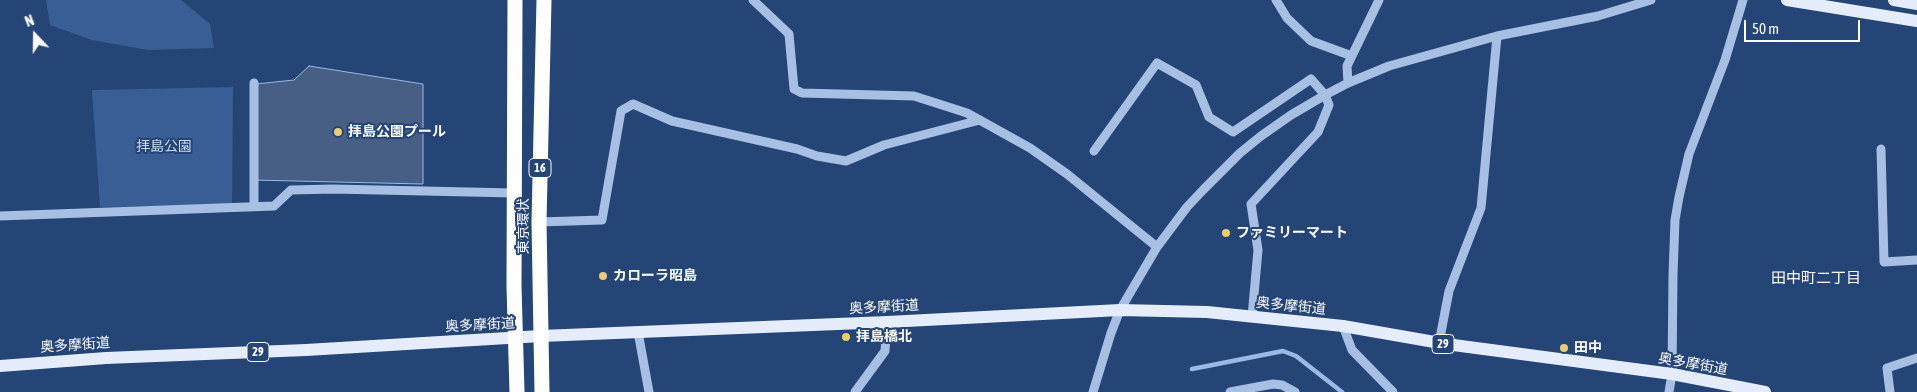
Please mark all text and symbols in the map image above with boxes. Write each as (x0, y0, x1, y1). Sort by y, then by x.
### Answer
north arrow (10, 10, 60, 60)
scale bar (1747, 10, 1863, 42)
text: N (23, 12, 36, 30)
text: 50 m (1752, 20, 1779, 37)
place label: 拝島公園プール (348, 124, 446, 140)
marker: 拝島公園プール (332, 126, 344, 138)
park label: 拝島公園 (136, 139, 192, 155)
road number: 16 (529, 158, 551, 178)
street label: 東京環状 (516, 198, 532, 254)
place label: ファミリーマート (1236, 225, 1348, 241)
marker: ファミリーマート (1220, 227, 1232, 239)
place label: カローラ昭島 (613, 268, 697, 284)
district label: 田中町二丁目 (1771, 269, 1861, 287)
marker: カローラ昭島 (597, 270, 609, 282)
street label: 奥多摩街道 (1255, 294, 1327, 318)
street label: 奥多摩街道 (849, 297, 919, 317)
street label: 奥多摩街道 (445, 315, 515, 335)
place label: 拝島橋北 (856, 329, 912, 345)
marker: 拝島橋北 (840, 331, 852, 343)
street label: 奥多摩街道 (39, 334, 111, 356)
road number: 29 (1432, 334, 1454, 354)
place label: 田中 (1574, 340, 1602, 356)
road number: 29 (247, 342, 269, 362)
marker: 田中 (1558, 342, 1570, 354)
street label: 奥多摩街道 (1657, 350, 1729, 378)

